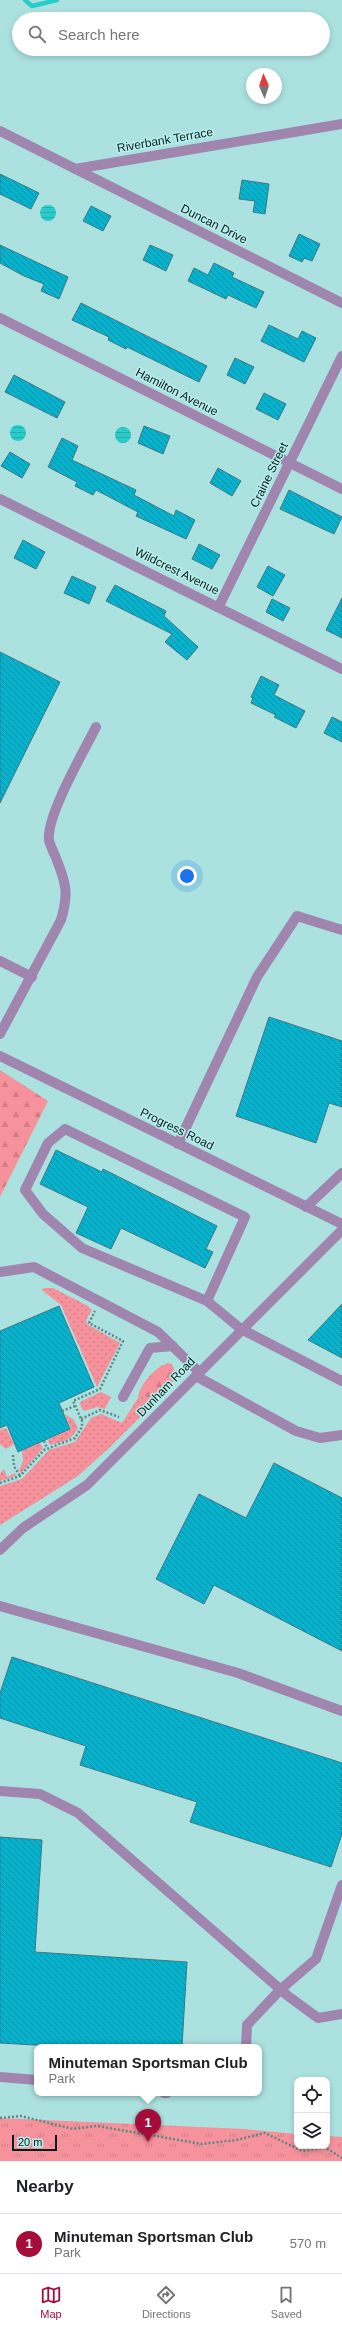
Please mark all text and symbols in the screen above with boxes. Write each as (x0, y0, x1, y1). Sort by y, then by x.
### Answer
search box (12, 12, 330, 56)
icon: search (26, 23, 48, 45)
text: Search here (58, 26, 140, 43)
north arrow (246, 68, 282, 104)
street label: Riverbank Terrace (116, 125, 214, 155)
street label: Duncan Drive (178, 201, 250, 247)
street label: Hamilton Avenue (133, 365, 221, 419)
street label: Craine Street (247, 440, 291, 510)
street label: Wildcrest Avenue (132, 544, 222, 598)
your location (177, 866, 197, 886)
street label: Progress Road (138, 1105, 216, 1153)
street label: Dunham Road (134, 1354, 198, 1420)
popup (34, 2044, 262, 2096)
text: Minuteman Sportsman Club (48, 2054, 248, 2071)
text: Park (48, 2071, 75, 2086)
map controls (294, 2077, 330, 2149)
button: locate (294, 2077, 330, 2113)
pin: 1 (135, 2109, 161, 2142)
button: layers (294, 2113, 330, 2149)
scale bar (12, 2133, 57, 2152)
text: 20 m (18, 2136, 42, 2148)
text: Nearby (16, 2177, 74, 2196)
text: Minuteman Sportsman Club (54, 2228, 253, 2245)
text: 1 (25, 2236, 33, 2251)
text: 570 m (290, 2236, 326, 2251)
text: Park (54, 2245, 81, 2260)
tab: Map (40, 2284, 62, 2320)
tab: Directions (142, 2284, 191, 2320)
tab: Saved (271, 2284, 302, 2320)

